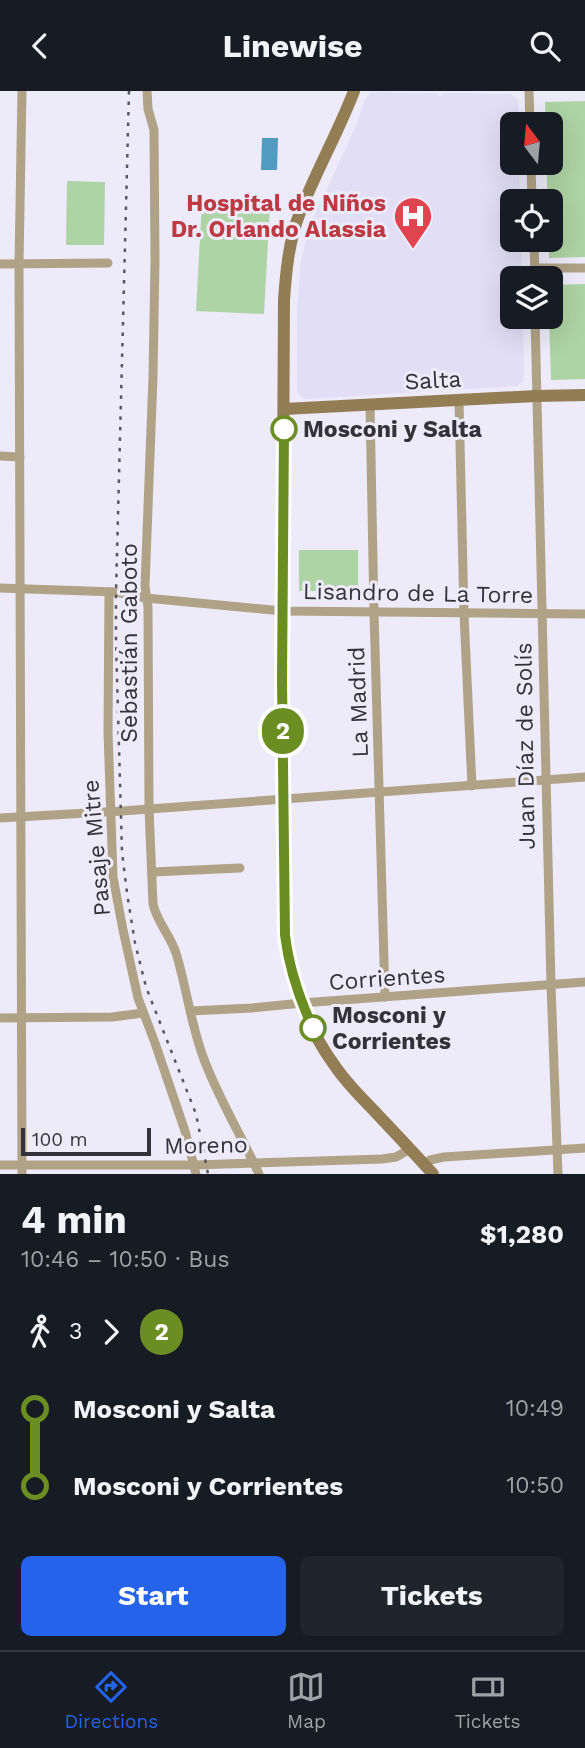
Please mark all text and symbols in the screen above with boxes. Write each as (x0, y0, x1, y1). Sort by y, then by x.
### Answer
icon: back (21, 27, 59, 65)
text: Linewise (222, 27, 363, 65)
icon: search (526, 27, 564, 65)
north arrow (500, 112, 564, 175)
map controls (500, 112, 563, 329)
button: locate (500, 189, 563, 252)
place label: Hospital de Niños Dr. Orlando Alassia (171, 190, 387, 243)
hospital icon: Hospital de Niños Dr. Orlando Alassia (392, 195, 434, 250)
button: layers (500, 266, 563, 329)
street label: Salta (404, 366, 462, 395)
marker: Mosconi y Salta (271, 416, 297, 442)
place label: Mosconi y Salta (303, 416, 482, 443)
street label: Sebastián Gaboto (116, 543, 143, 743)
street label: Lisandro de La Torre (303, 578, 533, 609)
street label: Juan Díaz de Solís (510, 642, 541, 850)
street label: La Madrid (343, 646, 374, 758)
line badge: 2 (260, 708, 306, 754)
text: 2 (276, 717, 290, 745)
street label: Pasaje Mitre (77, 778, 116, 917)
street label: Corrientes (328, 961, 446, 996)
place label: Mosconi y Corrientes (332, 1002, 451, 1055)
marker: Mosconi y Corrientes (300, 1015, 326, 1041)
scale bar (21, 1125, 150, 1157)
text: 100 m (32, 1128, 88, 1151)
street label: Moreno (164, 1131, 248, 1160)
text: 4 min (21, 1198, 127, 1242)
text: $1,280 (480, 1219, 564, 1249)
text: 10:46 – 10:50 · Bus (21, 1246, 230, 1273)
icon: walk (21, 1313, 59, 1351)
icon: forward (92, 1313, 130, 1351)
text: 3 (69, 1318, 82, 1345)
text: 2 (154, 1318, 169, 1346)
text: Mosconi y Salta (73, 1394, 275, 1424)
text: 10:49 (506, 1395, 564, 1422)
text: Mosconi y Corrientes (73, 1471, 343, 1501)
text: 10:50 (506, 1472, 564, 1499)
button: Start (21, 1556, 286, 1636)
button: Tickets (300, 1556, 564, 1636)
tab: Directions (64, 1668, 158, 1733)
tab: Map (287, 1668, 326, 1733)
tab: Tickets (455, 1668, 521, 1733)

